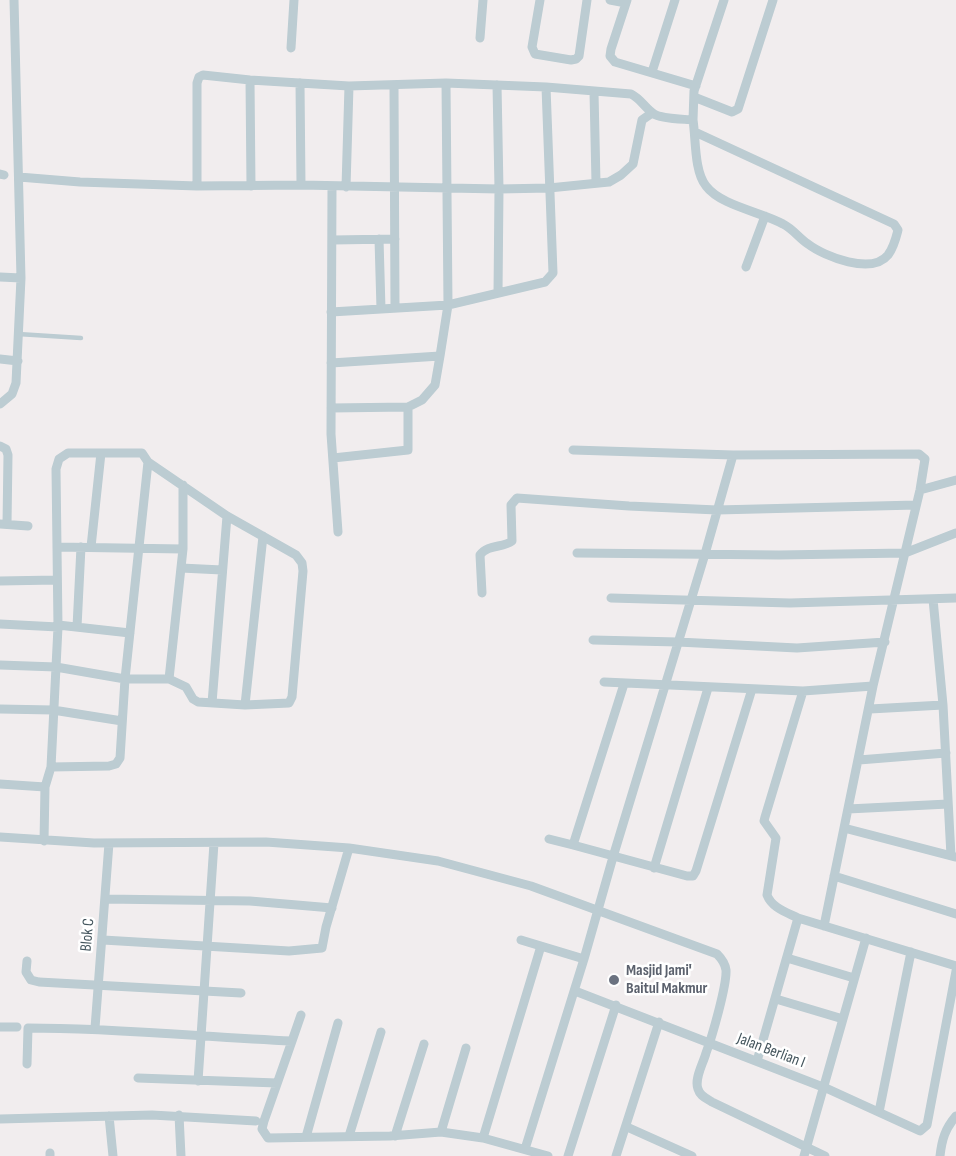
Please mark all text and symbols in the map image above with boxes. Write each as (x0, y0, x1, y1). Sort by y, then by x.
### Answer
street label: Blok C (77, 918, 99, 952)
place label: Masjid Jami' Baitul Makmur (626, 961, 707, 999)
marker: Masjid Jami' Baitul Makmur (607, 973, 621, 987)
street label: Jalan Berlian I (734, 1029, 808, 1073)

